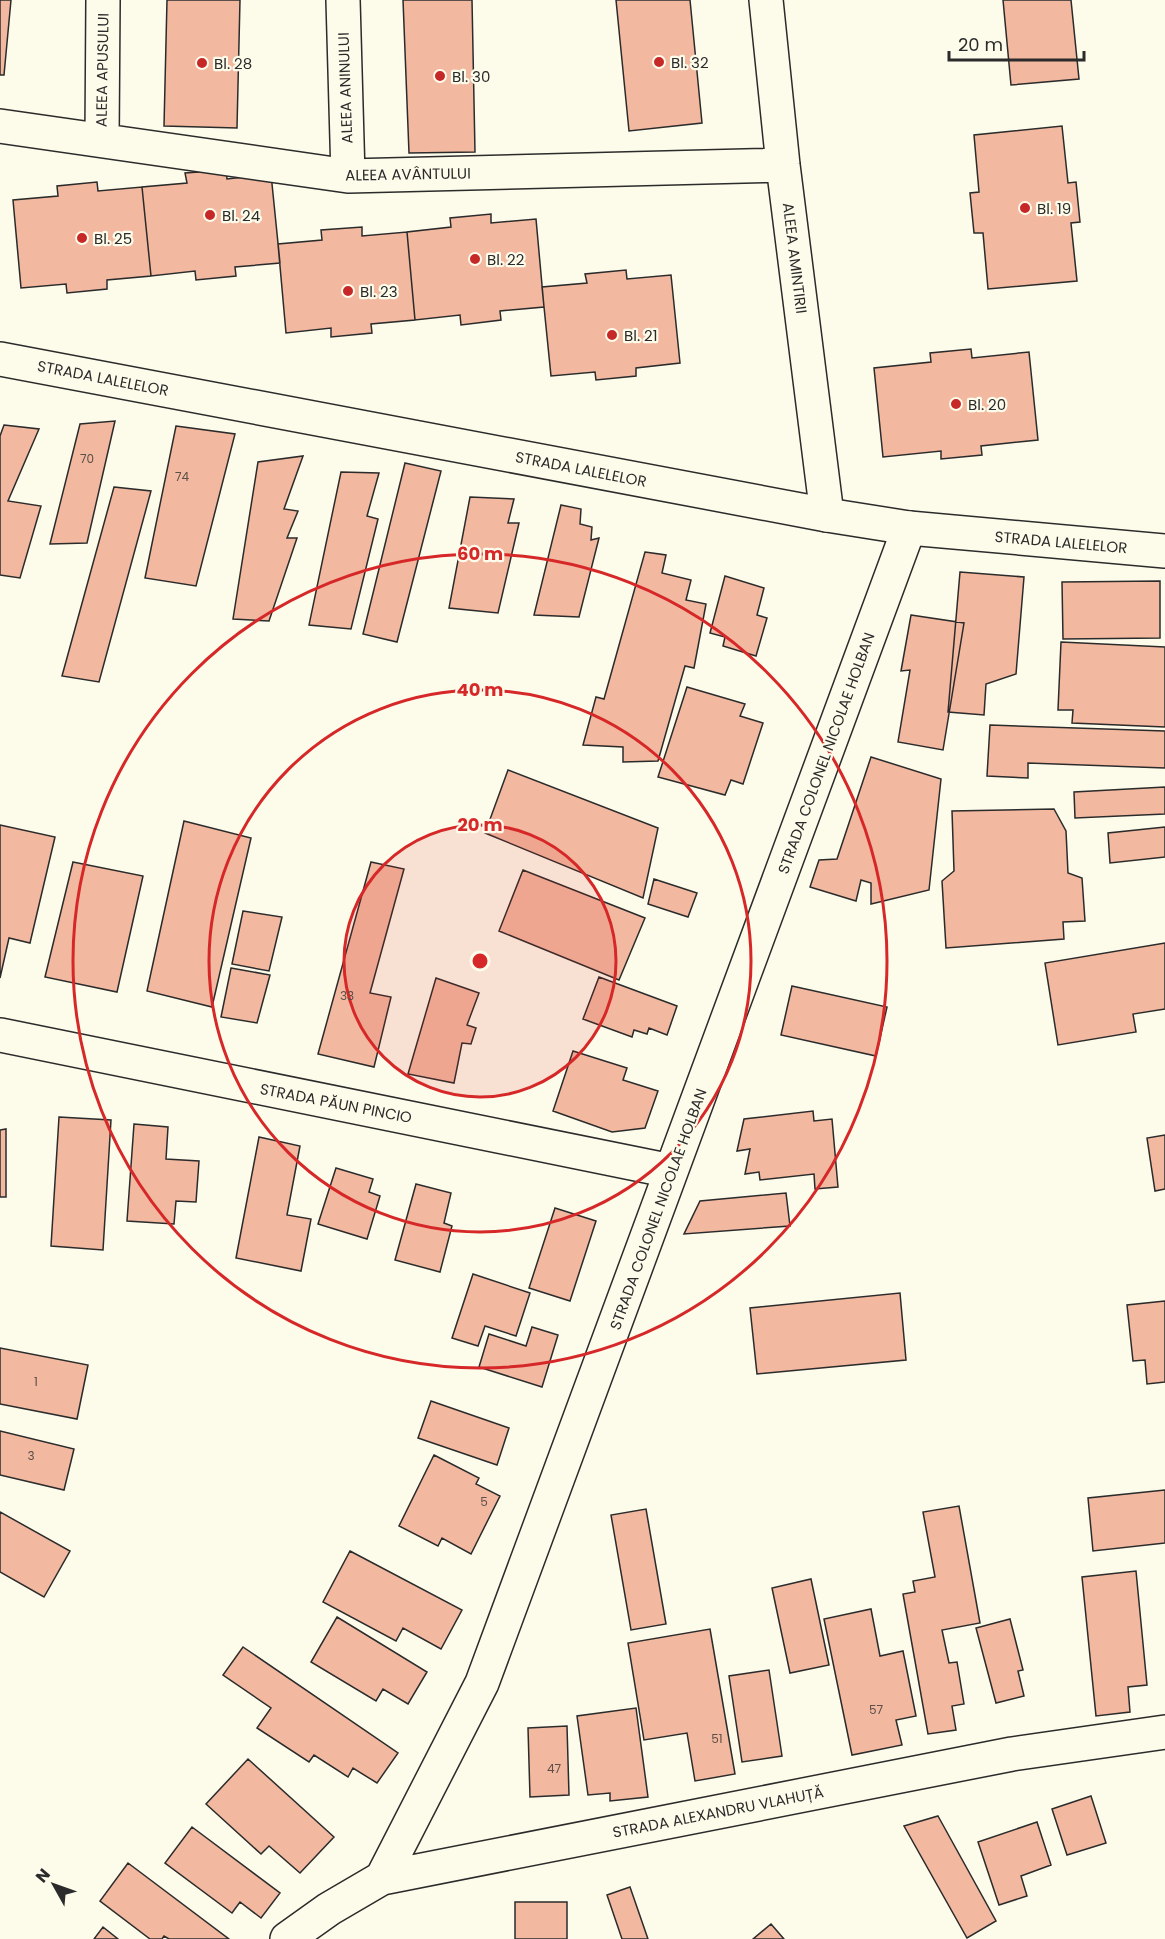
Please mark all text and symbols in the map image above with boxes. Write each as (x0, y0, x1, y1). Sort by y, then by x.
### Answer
street label: ALEEA APUSULUI (91, 13, 113, 127)
scale bar (949, 24, 1084, 62)
street label: ALEEA ANINULUI (333, 32, 357, 144)
text: 20 m (958, 32, 1003, 57)
place label: Bl. 32 (671, 52, 709, 73)
place label: Bl. 28 (214, 53, 252, 74)
marker: Bl. 32 (652, 55, 666, 69)
marker: Bl. 28 (195, 56, 209, 70)
place label: Bl. 30 (452, 66, 490, 87)
marker: Bl. 30 (433, 69, 447, 83)
street label: ALEEA AVÂNTULUI (345, 162, 471, 186)
place label: Bl. 19 (1037, 198, 1071, 219)
street label: ALEEA AMINTIRII (778, 201, 812, 315)
marker: Bl. 19 (1018, 201, 1032, 215)
place label: Bl. 24 (222, 205, 260, 226)
marker: Bl. 24 (203, 208, 217, 222)
place label: Bl. 25 (94, 228, 132, 249)
marker: Bl. 25 (75, 231, 89, 245)
place label: Bl. 22 (487, 249, 524, 270)
marker: Bl. 22 (468, 252, 482, 266)
place label: Bl. 23 (360, 281, 398, 302)
marker: Bl. 23 (341, 284, 355, 298)
place label: Bl. 21 (624, 325, 657, 346)
marker: Bl. 21 (605, 328, 619, 342)
street label: STRADA LALELELOR (36, 355, 170, 401)
place label: Bl. 20 (968, 394, 1006, 415)
marker: Bl. 20 (949, 397, 963, 411)
street label: STRADA LALELELOR (514, 446, 648, 492)
house number: 70 (80, 450, 94, 467)
house number: 74 (175, 468, 189, 485)
street label: STRADA LALELELOR (994, 526, 1128, 558)
text: 60 m (457, 541, 503, 566)
street label: STRADA COLONEL NICOLAE HOLBAN (772, 629, 880, 877)
text: 40 m (457, 677, 503, 702)
text: 20 m (458, 812, 502, 837)
centre of rings (470, 951, 490, 971)
house number: 33 (340, 987, 354, 1004)
street label: STRADA PĂUN PINCIO (258, 1078, 414, 1128)
street label: STRADA COLONEL NICOLAE HOLBAN (604, 1085, 712, 1333)
house number: 1 (34, 1373, 38, 1390)
house number: 3 (27, 1447, 35, 1464)
house number: 5 (480, 1493, 488, 1510)
house number: 57 (869, 1701, 883, 1718)
house number: 51 (711, 1730, 723, 1747)
house number: 47 (547, 1760, 561, 1777)
street label: STRADA ALEXANDRU VLAHUȚĂ (611, 1781, 825, 1843)
north arrow (24, 1855, 84, 1915)
text: N (30, 1864, 56, 1888)

